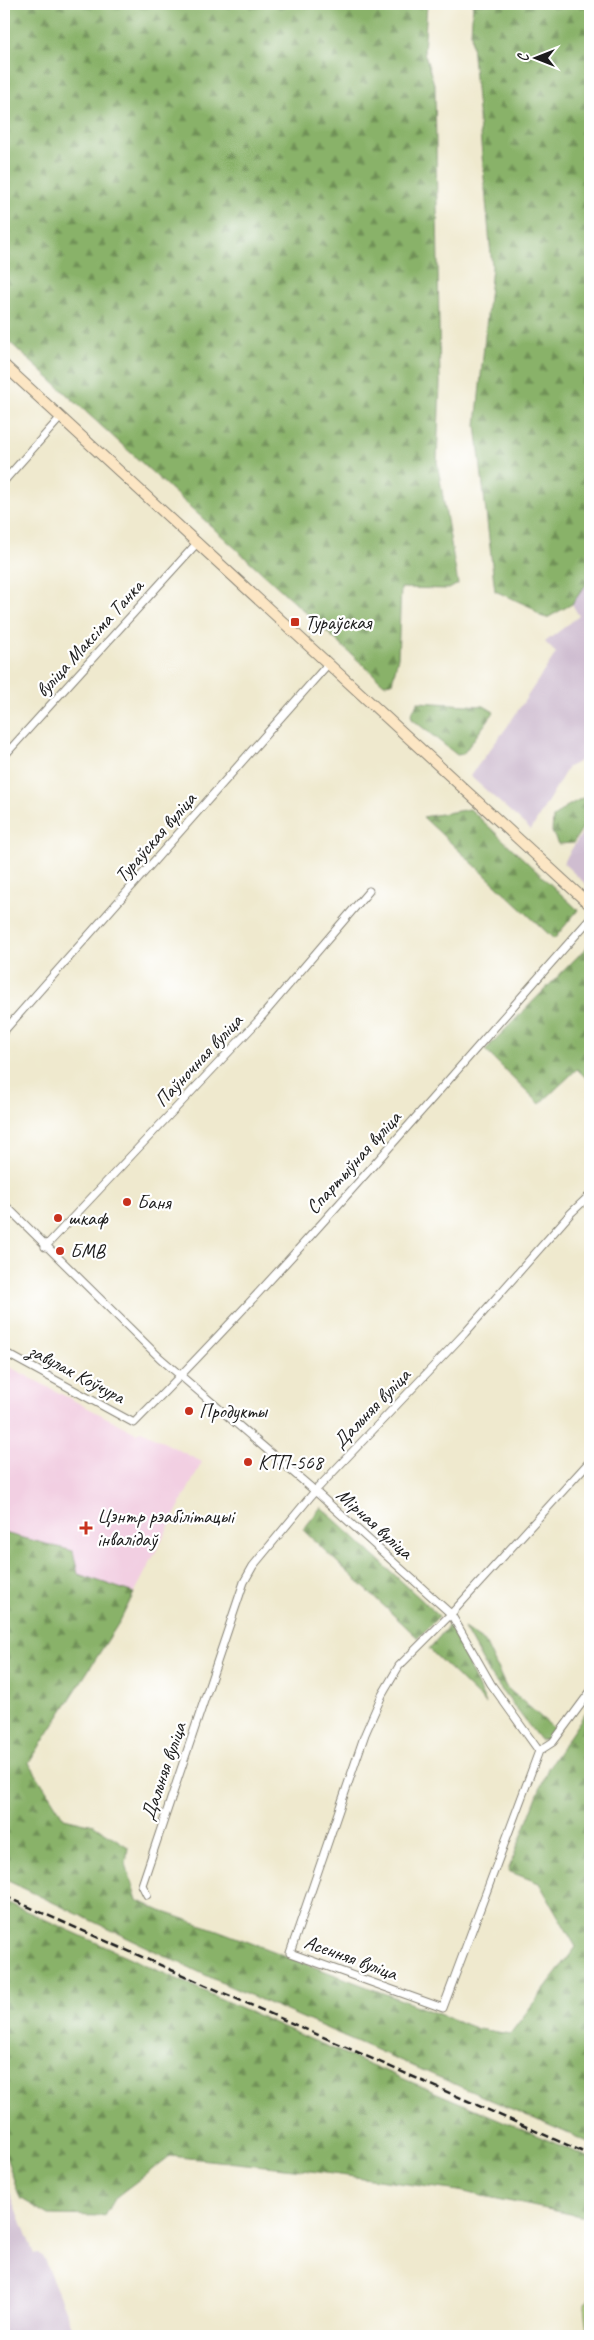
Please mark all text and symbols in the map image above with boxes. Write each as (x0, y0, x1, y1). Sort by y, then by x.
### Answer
north arrow (512, 32, 562, 82)
text: С (515, 52, 532, 61)
street label: вуліца Максіма Танка (30, 573, 150, 702)
place label: Тураўская (305, 610, 373, 635)
marker: Тураўская (289, 616, 301, 628)
street label: Тураўская вуліца (109, 786, 202, 888)
street label: Паўночная вуліца (149, 1008, 249, 1112)
street label: Спартыўная вуліца (300, 1105, 407, 1219)
place label: Баня (137, 1190, 172, 1215)
marker: Баня (121, 1196, 133, 1208)
place label: шкаф (68, 1206, 109, 1231)
marker: шкаф (52, 1212, 64, 1224)
place label: БМВ (70, 1239, 107, 1264)
marker: БМВ (54, 1245, 66, 1257)
street label: завулак Коўчура (21, 1336, 131, 1411)
street label: Дальняя вуліца (327, 1362, 417, 1454)
place label: Продукты (199, 1399, 268, 1424)
marker: Продукты (183, 1405, 195, 1417)
place label: КТП-568 (258, 1450, 325, 1475)
marker: КТП-568 (242, 1456, 254, 1468)
street label: Мірная вуліца (331, 1482, 419, 1565)
place label: Цэнтр рэабілітацыі інвалідаў (97, 1504, 236, 1552)
marker: Цэнтр рэабілітацыі інвалідаў (79, 1521, 93, 1535)
street label: Дальняя вуліца (135, 1718, 192, 1823)
street label: Асенняя вуліца (301, 1929, 402, 1986)

